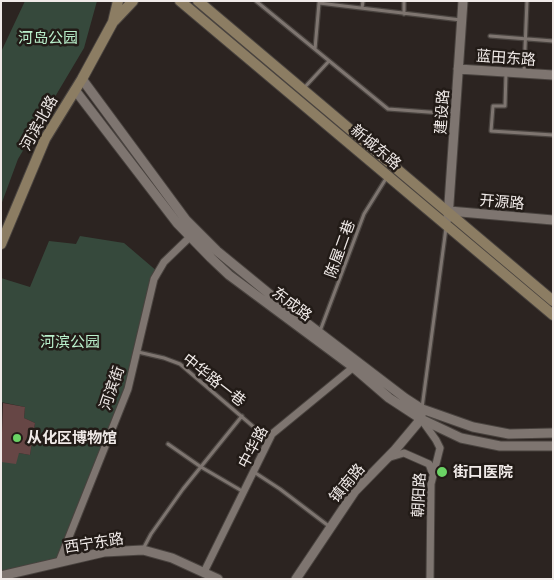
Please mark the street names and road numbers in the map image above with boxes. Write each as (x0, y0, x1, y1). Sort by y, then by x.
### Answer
street label: 蓝田东路 (475, 47, 537, 69)
street label: 建设路 (431, 89, 453, 135)
street label: 河滨北路 (17, 92, 61, 154)
street label: 新城东路 (347, 121, 405, 173)
street label: 开源路 (479, 191, 525, 213)
street label: 陈屋二巷 (321, 218, 359, 280)
street label: 东成路 (269, 283, 315, 325)
street label: 中华路一巷 (179, 350, 249, 410)
street label: 河滨街 (96, 364, 128, 412)
street label: 中华路 (234, 423, 272, 471)
street label: 镇南路 (326, 460, 368, 506)
street label: 朝阳路 (409, 472, 429, 518)
street label: 西宁东路 (63, 529, 125, 557)

